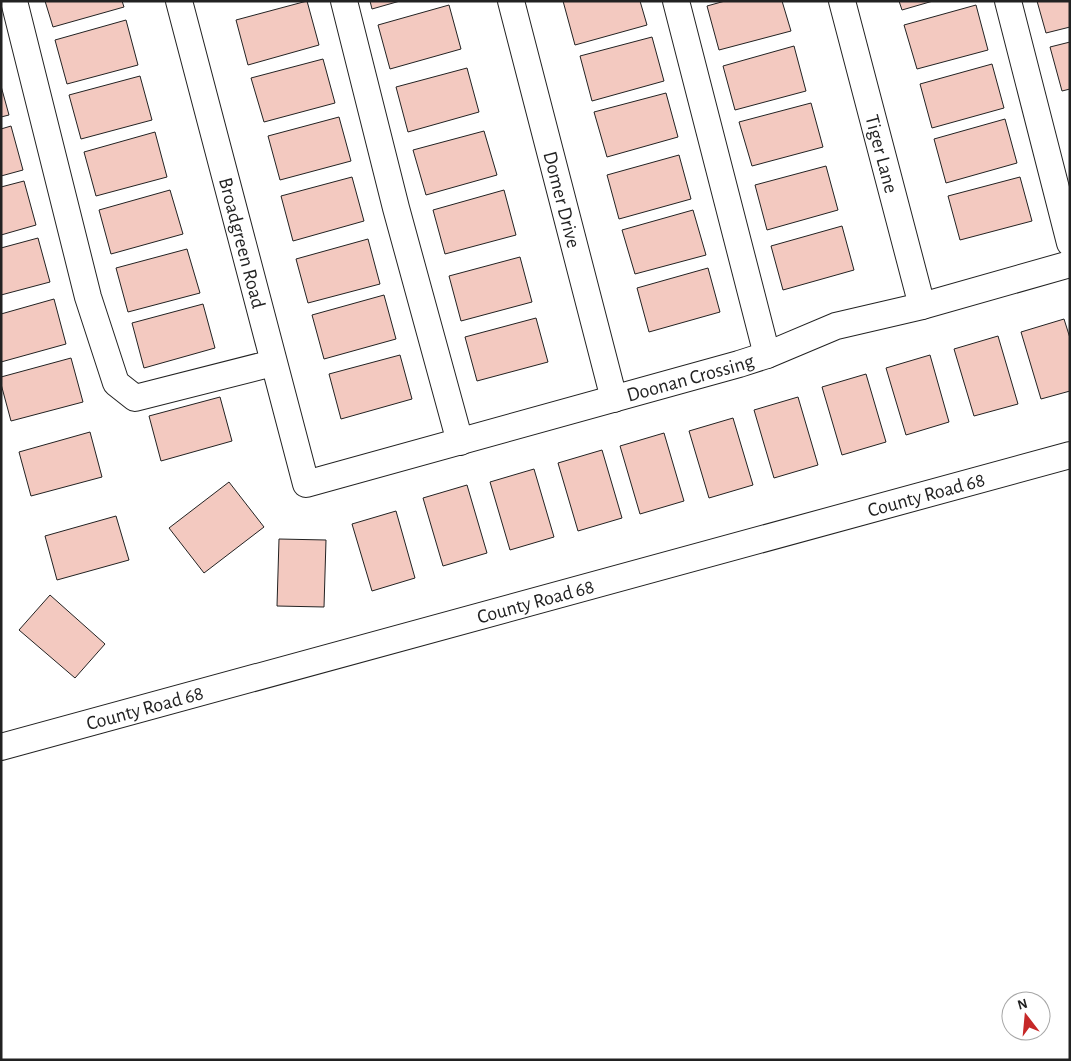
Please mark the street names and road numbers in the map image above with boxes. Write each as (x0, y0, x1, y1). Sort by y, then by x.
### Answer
street label: Tiger Lane (861, 113, 901, 195)
street label: Domer Drive (539, 149, 584, 250)
street label: Broadgreen Road (215, 175, 268, 311)
street label: Doonan Crossing (624, 351, 757, 406)
street label: County Road 68 (866, 470, 987, 521)
street label: County Road 68 (475, 576, 596, 628)
street label: County Road 68 (84, 683, 206, 734)

